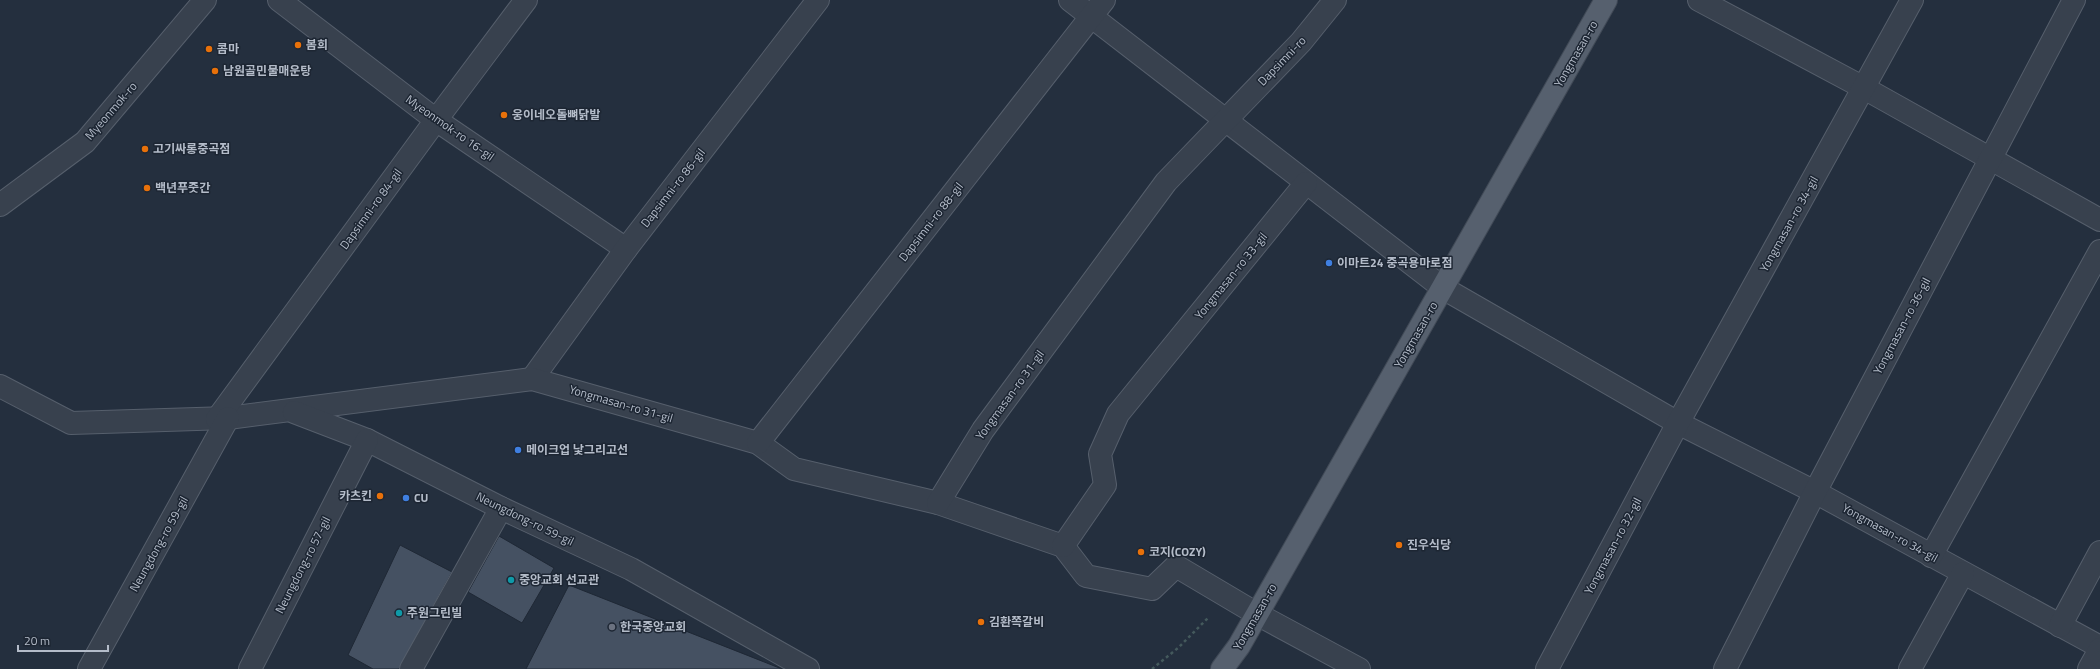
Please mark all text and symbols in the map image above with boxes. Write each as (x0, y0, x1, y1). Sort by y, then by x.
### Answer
street label: Yongmasan-ro (1549, 17, 1602, 91)
street label: Dapsimni-ro (1253, 31, 1310, 90)
place label: 봄희 (306, 35, 328, 54)
place label: 콤마 (217, 39, 239, 58)
marker: 봄희 (293, 40, 303, 50)
marker: 콤마 (204, 44, 214, 54)
place label: 남원골민물매운탕 (223, 61, 311, 80)
marker: 남원골민물매운탕 (210, 66, 220, 76)
street label: Myeonmok-ro (80, 77, 141, 144)
street label: Myeonmok-ro 16-gil (402, 90, 499, 165)
place label: 웅이네오돌뼈닭발 (512, 105, 600, 124)
marker: 웅이네오돌뼈닭발 (499, 110, 509, 120)
place label: 고기싸롱중곡점 (153, 139, 230, 158)
marker: 고기싸롱중곡점 (140, 144, 150, 154)
street label: Dapsimni-ro 86-gil (636, 144, 710, 231)
street label: Dapsimni-ro 84-gil (335, 164, 406, 253)
street label: Yongmasan-ro 34-gil (1754, 172, 1823, 275)
place label: 백년푸줏간 (155, 178, 210, 197)
street label: Dapsimni-ro 88-gil (894, 178, 968, 265)
marker: 백년푸줏간 (142, 183, 152, 193)
street label: Yongmasan-ro 33-gil (1190, 228, 1272, 323)
place label: 이마트24 중곡용마로점 (1337, 253, 1452, 272)
marker: 이마트24 중곡용마로점 (1324, 258, 1334, 268)
street label: Yongmasan-ro 36-gil (1868, 274, 1935, 378)
street label: Yongmasan-ro (1389, 298, 1442, 372)
street label: Yongmasan-ro 31-gil (970, 346, 1049, 444)
street label: Yongmasan-ro 31-gil (567, 380, 675, 427)
place label: 메이크업 낯그리고선 (526, 440, 628, 459)
marker: 메이크업 낯그리고선 (513, 445, 523, 455)
place label: 카츠킨 (339, 486, 372, 505)
street label: Neungdong-ro 59-gil (473, 487, 577, 550)
place label: CU (414, 488, 429, 507)
marker: 카츠킨 (375, 491, 385, 501)
street label: Neungdong-ro 59-gil (124, 492, 193, 595)
marker: CU (401, 493, 411, 503)
street label: Yongmasan-ro 32-gil (1579, 494, 1646, 598)
street label: Yongmasan-ro 34-gil (1839, 498, 1942, 567)
street label: Neungdong-ro 57-gil (270, 513, 335, 617)
place label: 진우식당 (1407, 535, 1451, 554)
marker: 진우식당 (1394, 540, 1404, 550)
place label: 코지(COZY) (1149, 542, 1206, 561)
marker: 코지(COZY) (1136, 547, 1146, 557)
place label: 중앙교회 선교관 (519, 570, 599, 589)
marker: 중앙교회 선교관 (506, 575, 516, 585)
street label: Yongmasan-ro (1228, 580, 1281, 654)
place label: 주원그린빌 (407, 603, 462, 622)
marker: 주원그린빌 (394, 608, 404, 618)
place label: 김환쪽갈비 (989, 612, 1044, 631)
place label: 한국중앙교회 (620, 617, 686, 636)
marker: 김환쪽갈비 (976, 617, 986, 627)
marker: 한국중앙교회 (607, 622, 617, 632)
scale bar (18, 627, 108, 653)
text: 20 m (24, 631, 50, 650)

